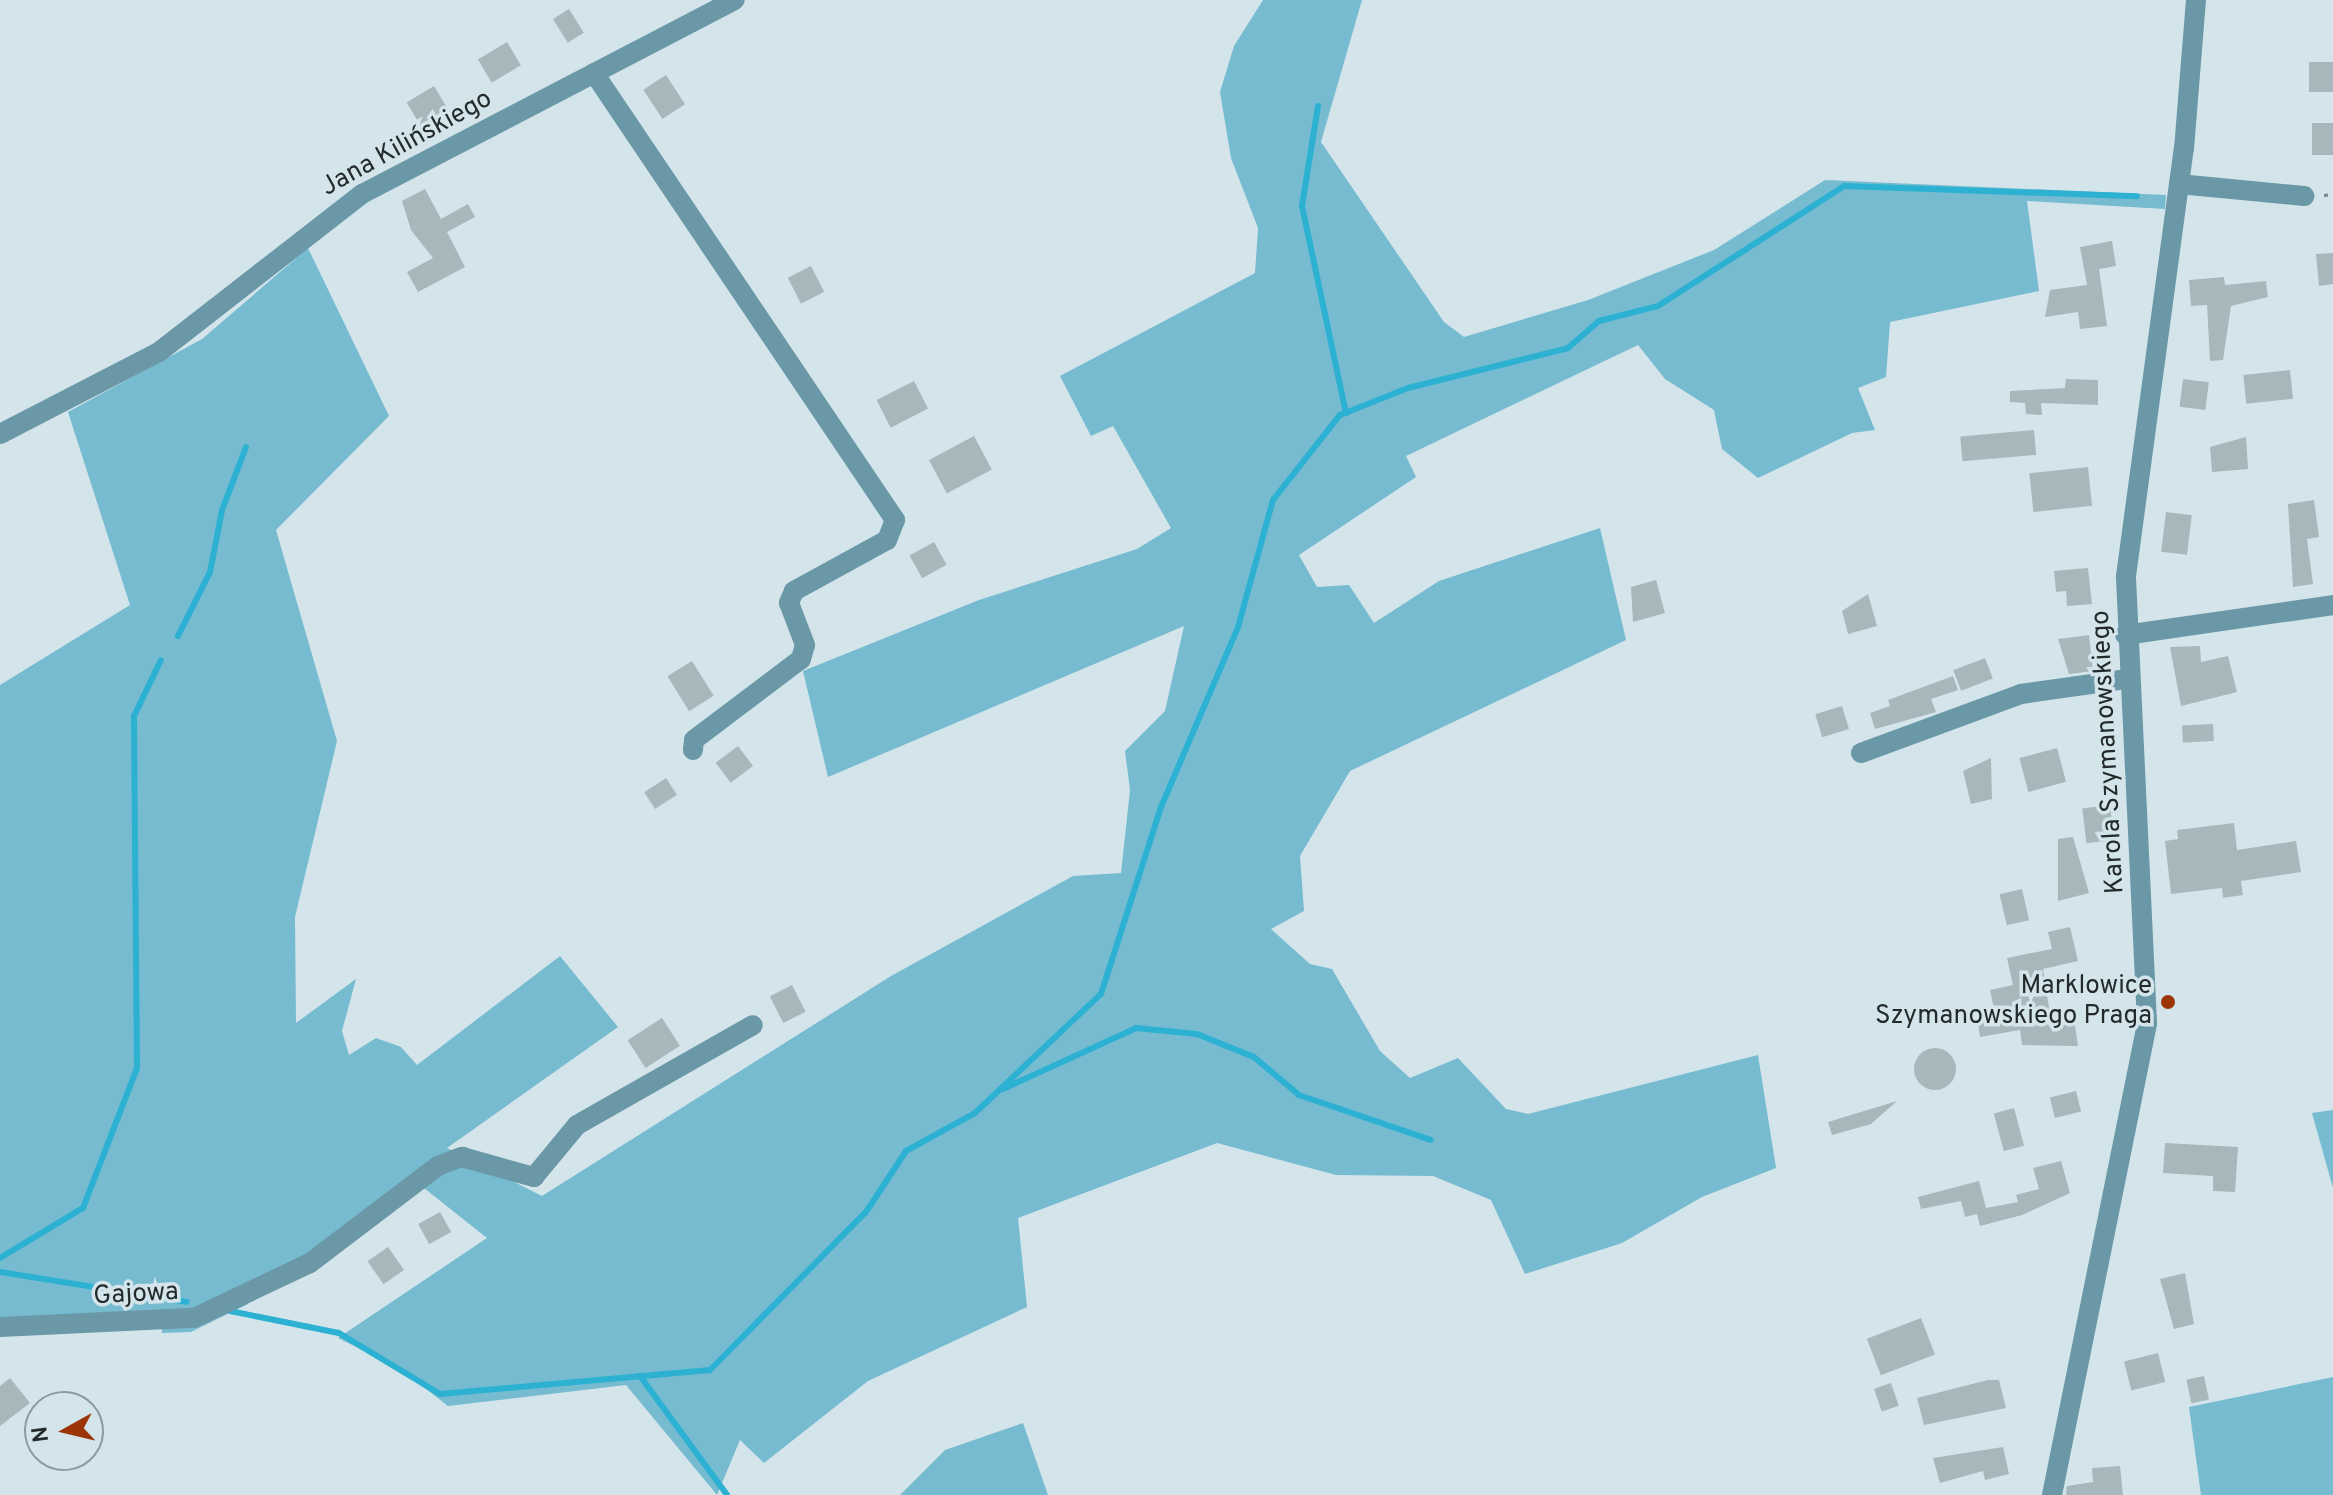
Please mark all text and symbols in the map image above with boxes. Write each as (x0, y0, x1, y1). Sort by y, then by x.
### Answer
street label: Jana Kilińskiego (316, 84, 498, 204)
street label: Karola Szymanowskiego (2086, 609, 2132, 895)
place label: Marklowice Szymanowskiego Praga (1875, 971, 2152, 1032)
marker: Marklowice Szymanowskiego Praga (2159, 993, 2177, 1011)
street label: Gajowa (93, 1277, 179, 1313)
north arrow (24, 1391, 104, 1471)
text: N (27, 1424, 56, 1444)

